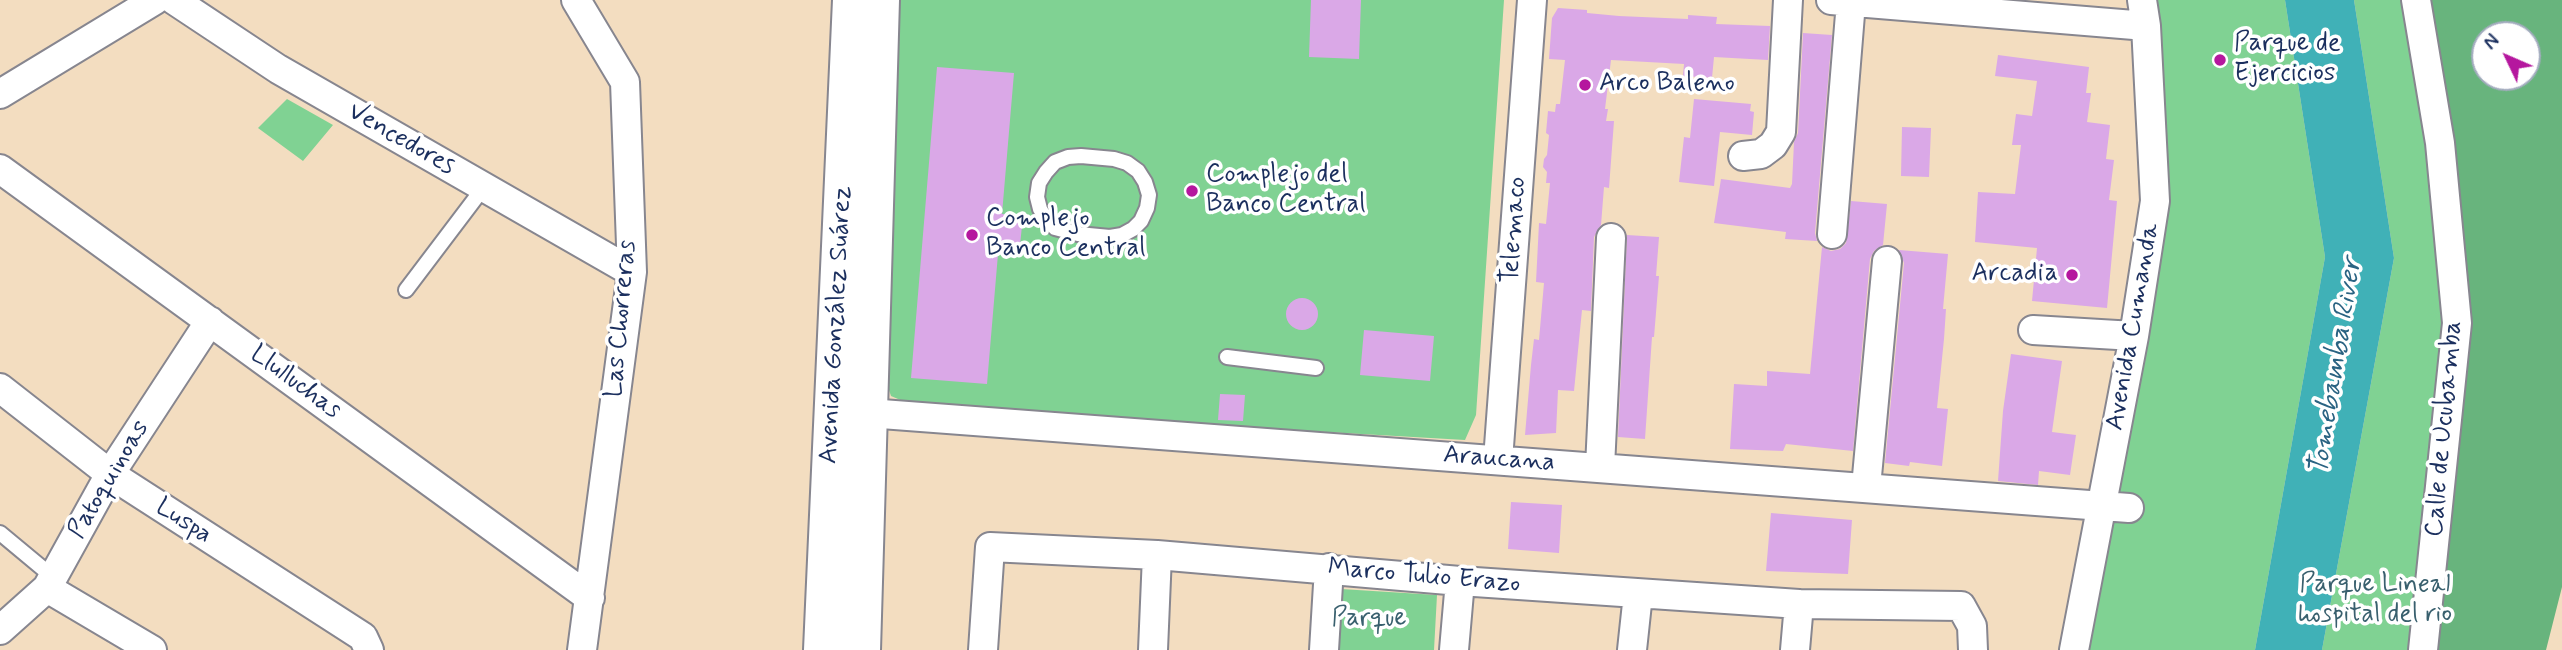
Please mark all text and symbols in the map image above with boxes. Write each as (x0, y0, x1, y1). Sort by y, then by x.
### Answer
north arrow (2471, 21, 2541, 91)
place label: Parque de Ejercicios (2234, 29, 2341, 90)
text: N (2479, 29, 2505, 56)
marker: Parque de Ejercicios (2212, 52, 2228, 68)
place label: Arco Baleno (1599, 69, 1735, 101)
marker: Arco Baleno (1577, 77, 1593, 93)
street label: Vencedores (342, 97, 460, 183)
place label: Complejo del Banco Central (1206, 160, 1365, 222)
street label: Telemaco (1496, 176, 1534, 284)
marker: Complejo del Banco Central (1184, 183, 1200, 199)
street label: Avenida González Suárez (814, 185, 860, 465)
place label: Complejo Banco Central (986, 204, 1145, 266)
street label: Avenida Cumanda (2100, 221, 2168, 433)
marker: Complejo Banco Central (964, 227, 980, 243)
street label: Las Chorreras (600, 239, 644, 399)
water label: Tomebamba River (2303, 256, 2371, 478)
place label: Arcadia (1971, 259, 2058, 291)
marker: Arcadia (2064, 267, 2080, 283)
street label: Calle de Ucubamba (2420, 320, 2470, 538)
street label: Llulluchas (243, 339, 347, 427)
street label: Patoquinoas (62, 415, 158, 545)
street label: Araucana (1442, 441, 1556, 479)
street label: Luspa (149, 492, 217, 552)
street label: Marco Tulio Erazo (1326, 553, 1522, 601)
park label: Parque Lineal hospital del rio (2298, 570, 2452, 632)
park label: Parque (1332, 604, 1406, 636)

